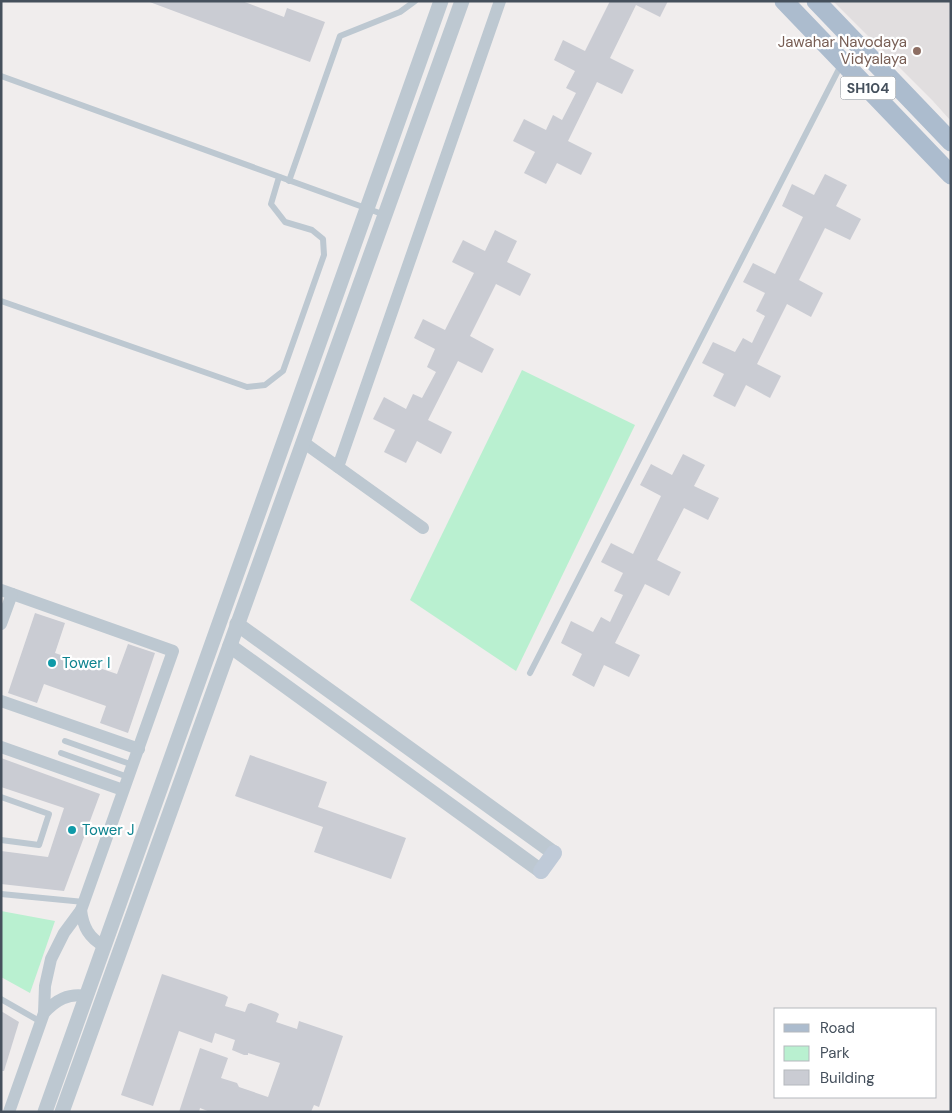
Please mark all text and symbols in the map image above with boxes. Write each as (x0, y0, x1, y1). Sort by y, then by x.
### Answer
place label: Jawahar Navodaya Vidyalaya (778, 32, 907, 69)
marker: Jawahar Navodaya Vidyalaya (911, 45, 923, 57)
road number: SH104 (840, 76, 896, 100)
place label: Tower I (62, 653, 110, 673)
marker: Tower I (46, 657, 58, 669)
place label: Tower J (82, 820, 134, 840)
marker: Tower J (66, 824, 78, 836)
legend (774, 1008, 937, 1098)
text: Road (820, 1018, 855, 1038)
text: Park (820, 1043, 850, 1063)
text: Building (820, 1068, 875, 1088)

